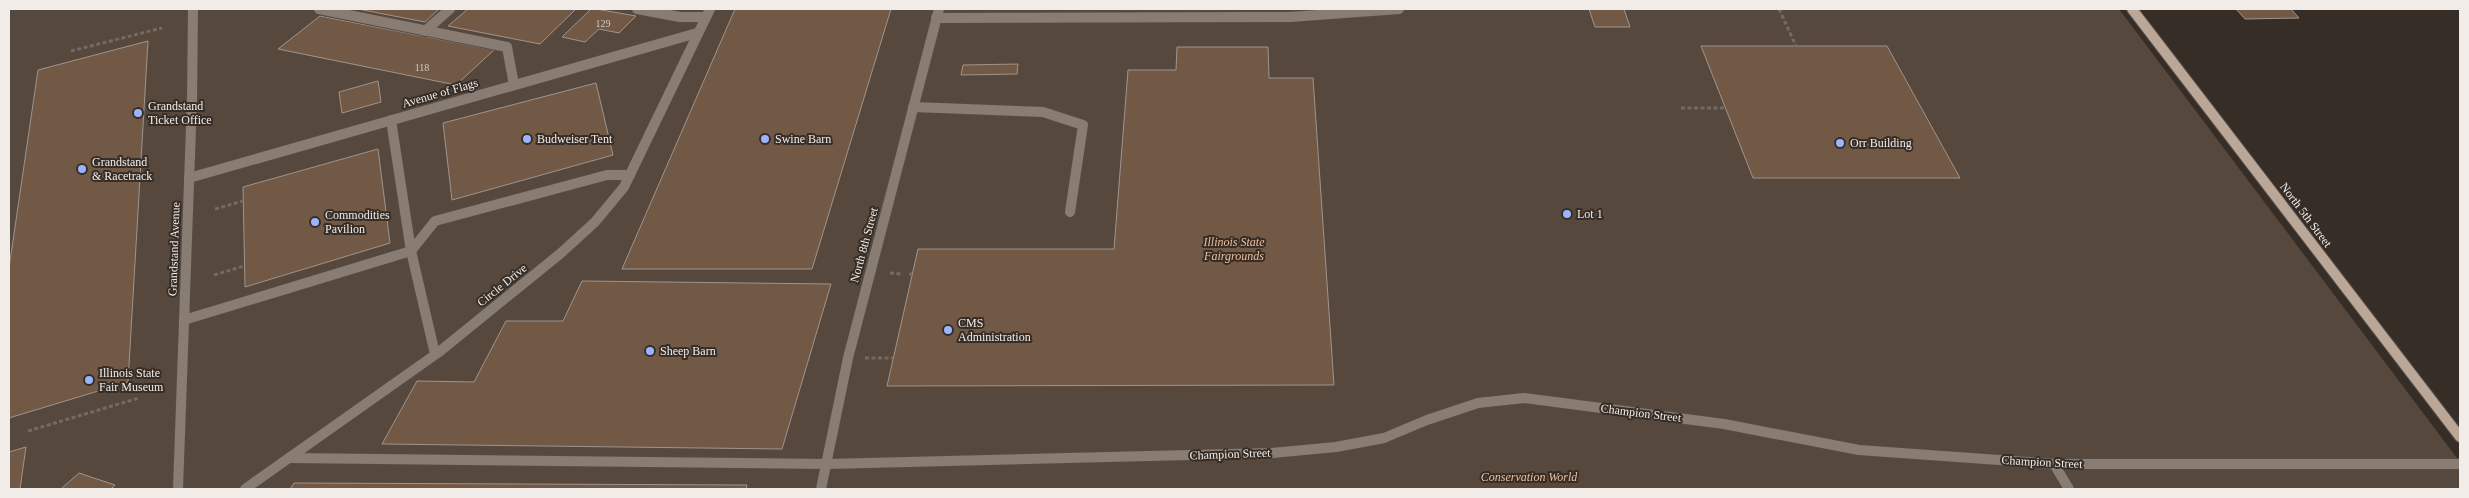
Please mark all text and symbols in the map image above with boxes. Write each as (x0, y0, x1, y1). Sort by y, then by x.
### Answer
house number: 129 (596, 18, 611, 29)
house number: 118 (415, 62, 429, 73)
street label: Avenue of Flags (400, 75, 480, 111)
place label: Grandstand Ticket Office (148, 99, 212, 127)
marker: Grandstand Ticket Office (132, 107, 144, 119)
place label: Budweiser Tent (537, 132, 613, 146)
place label: Swine Barn (775, 132, 831, 146)
marker: Budweiser Tent (521, 133, 533, 145)
marker: Swine Barn (759, 133, 771, 145)
place label: Orr Building (1850, 136, 1912, 150)
marker: Orr Building (1834, 137, 1846, 149)
place label: Grandstand & Racetrack (92, 155, 152, 183)
marker: Grandstand & Racetrack (76, 163, 88, 175)
street label: North 5th Street (2277, 180, 2335, 251)
street label: Grandstand Avenue (165, 202, 183, 296)
street label: North 8th Street (847, 205, 881, 284)
place label: Lot 1 (1577, 207, 1603, 221)
place label: Commodities Pavilion (325, 208, 390, 236)
marker: Lot 1 (1561, 208, 1573, 220)
marker: Commodities Pavilion (309, 216, 321, 228)
park label: Illinois State Fairgrounds (1203, 235, 1265, 263)
street label: Circle Drive (474, 261, 530, 309)
place label: CMS Administration (958, 316, 1031, 344)
marker: CMS Administration (942, 324, 954, 336)
place label: Sheep Barn (660, 344, 716, 358)
marker: Sheep Barn (644, 345, 656, 357)
place label: Illinois State Fair Museum (99, 366, 164, 394)
marker: Illinois State Fair Museum (83, 374, 95, 386)
street label: Champion Street (1600, 401, 1683, 425)
street label: Champion Street (1189, 446, 1271, 462)
street label: Champion Street (2001, 453, 2083, 471)
park label: Conservation World (1481, 470, 1578, 484)

